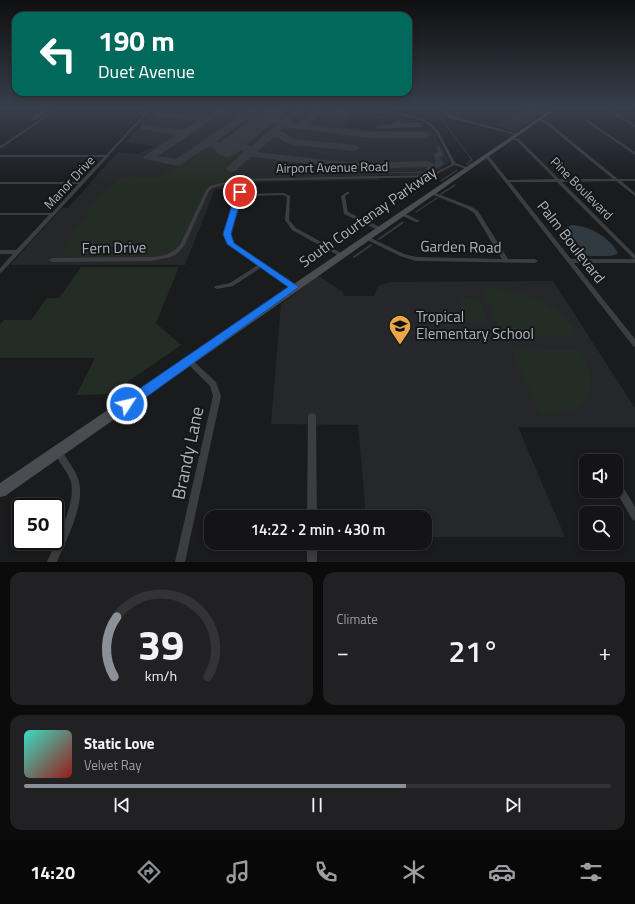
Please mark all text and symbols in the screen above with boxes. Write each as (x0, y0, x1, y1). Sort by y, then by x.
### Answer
text: 190 m (98, 19, 175, 62)
icon: left (32, 28, 84, 80)
text: Duet Avenue (98, 58, 195, 85)
street label: Manor Drive (39, 151, 99, 213)
street label: Pine Boulevard (546, 152, 618, 224)
street label: Airport Avenue Road (276, 156, 388, 178)
street label: South Courtenay Parkway (294, 160, 441, 273)
pin (223, 175, 257, 209)
icon: arrive (229, 181, 251, 203)
street label: Palm Boulevard (532, 196, 611, 288)
street label: Garden Road (420, 234, 502, 259)
street label: Fern Drive (82, 235, 146, 260)
place label: Tropical Elementary School (416, 305, 534, 345)
school or university icon: Tropical Elementary School (387, 313, 413, 346)
position arrow (106, 383, 148, 425)
street label: Brandy Lane (164, 404, 211, 502)
map controls (579, 454, 623, 550)
button: sound (579, 454, 623, 498)
speed limit sign: 50 (12, 498, 64, 550)
button: search (579, 506, 623, 550)
text: 14:22 · 2 min · 430 m (251, 518, 385, 541)
text: Climate (337, 609, 378, 629)
text: 39 (138, 612, 185, 675)
text: 21° (449, 628, 499, 674)
text: − (337, 635, 349, 669)
text: + (599, 635, 611, 669)
text: km/h (145, 664, 177, 686)
text: Static Love (84, 732, 155, 755)
text: Velvet Ray (84, 755, 142, 775)
icon: previous (111, 794, 133, 816)
icon: pause (306, 794, 328, 816)
icon: next (502, 794, 524, 816)
icon: directions (135, 858, 163, 886)
icon: music (224, 858, 252, 886)
icon: phone (312, 858, 340, 886)
icon: climate (400, 858, 428, 886)
icon: car (488, 858, 516, 886)
icon: filters (577, 858, 605, 886)
text: 14:20 (30, 859, 75, 886)

